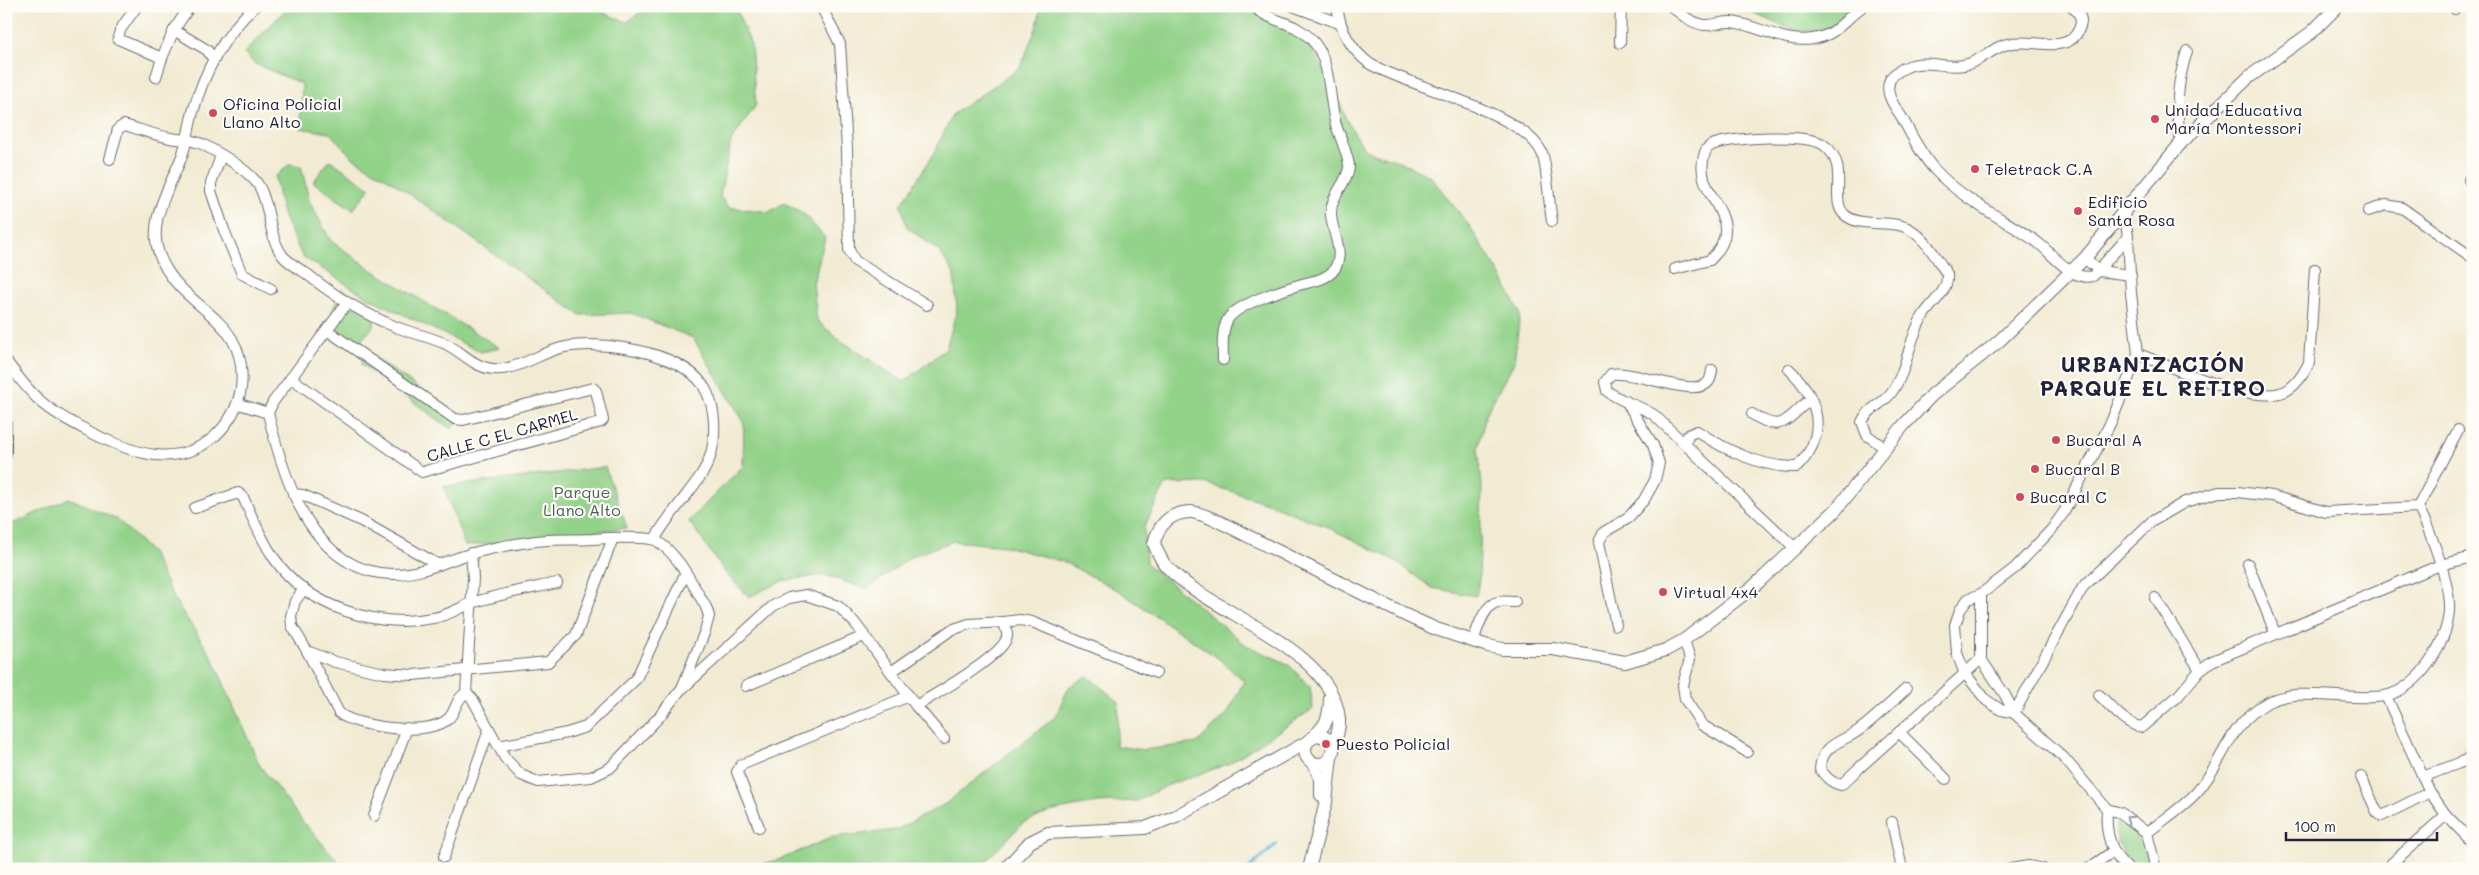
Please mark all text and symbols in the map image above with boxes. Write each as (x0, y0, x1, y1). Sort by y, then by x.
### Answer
place label: Oficina Policial Llano Alto (223, 93, 342, 132)
place label: Unidad Educativa María Montessori (2165, 99, 2303, 138)
marker: Oficina Policial Llano Alto (207, 107, 219, 119)
marker: Unidad Educativa María Montessori (2149, 113, 2161, 125)
place label: Teletrack C.A (1985, 158, 2093, 179)
marker: Teletrack C.A (1969, 163, 1981, 175)
place label: Edificio Santa Rosa (2088, 191, 2175, 230)
marker: Edificio Santa Rosa (2072, 205, 2084, 217)
district label: URBANIZACIÓN PARQUE EL RETIRO (2040, 350, 2266, 401)
street label: CALLE C EL CARMEL (424, 403, 580, 466)
place label: Bucaral A (2066, 429, 2142, 450)
marker: Bucaral A (2050, 434, 2062, 446)
place label: Bucaral B (2045, 458, 2120, 479)
marker: Bucaral B (2029, 463, 2041, 475)
park label: Parque Llano Alto (543, 481, 621, 520)
place label: Bucaral C (2030, 486, 2107, 507)
marker: Bucaral C (2014, 491, 2026, 503)
place label: Virtual 4x4 (1673, 581, 1759, 602)
marker: Virtual 4x4 (1657, 586, 1669, 598)
place label: Puesto Policial (1336, 733, 1450, 754)
marker: Puesto Policial (1320, 738, 1332, 750)
scale bar (2286, 810, 2438, 842)
one-way arrow (2125, 816, 2135, 825)
text: 100 m (2294, 816, 2336, 836)

